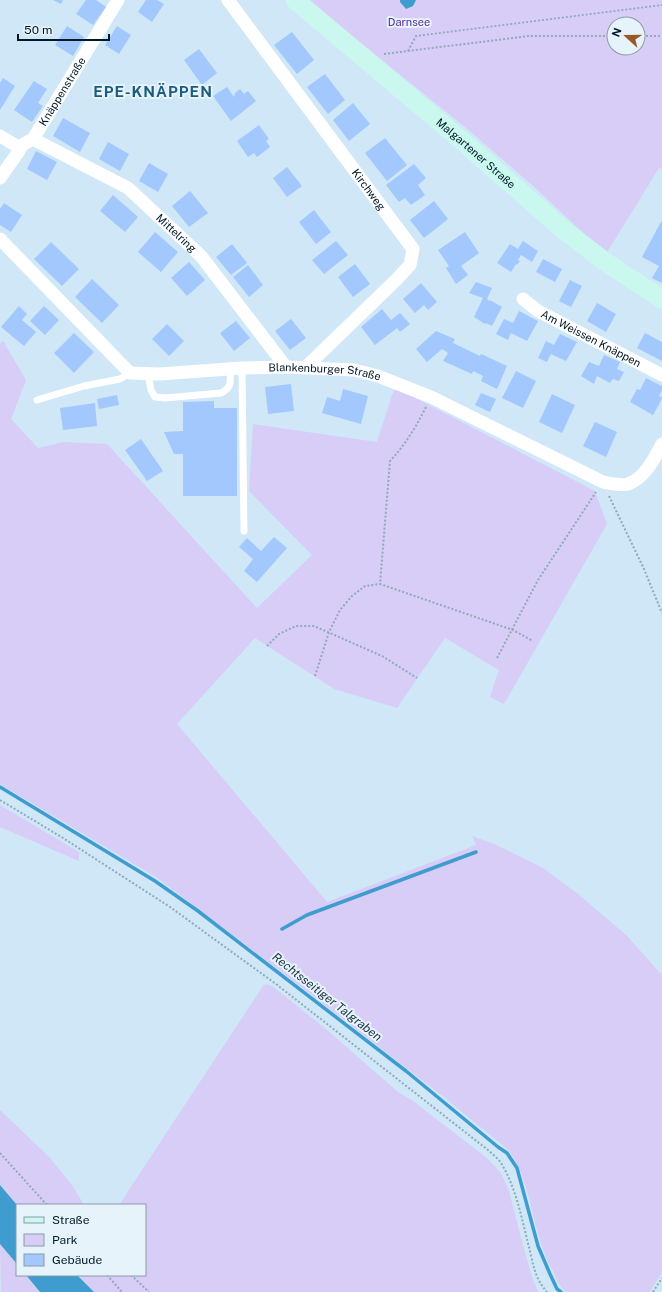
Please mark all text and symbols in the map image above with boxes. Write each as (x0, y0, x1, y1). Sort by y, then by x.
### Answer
scale bar (18, 16, 109, 42)
park label: Darnsee (388, 16, 430, 28)
north arrow (606, 16, 646, 56)
text: 50 m (24, 23, 52, 37)
text: N (610, 26, 624, 39)
street label: Knäppenstraße (37, 55, 88, 128)
district label: EPE-KNÄPPEN (93, 83, 213, 100)
street label: Malgartener Straße (434, 116, 518, 191)
street label: Kirchweg (350, 167, 388, 212)
street label: Mittelring (154, 212, 199, 255)
street label: Am Weissen Knäppen (539, 308, 643, 369)
street label: Blankenburger Straße (268, 361, 382, 382)
water label: Rechtsseitiger Talgraben (269, 950, 385, 1044)
legend (16, 1204, 146, 1276)
text: Straße (52, 1213, 90, 1227)
text: Park (52, 1233, 78, 1247)
text: Gebäude (52, 1253, 102, 1267)

